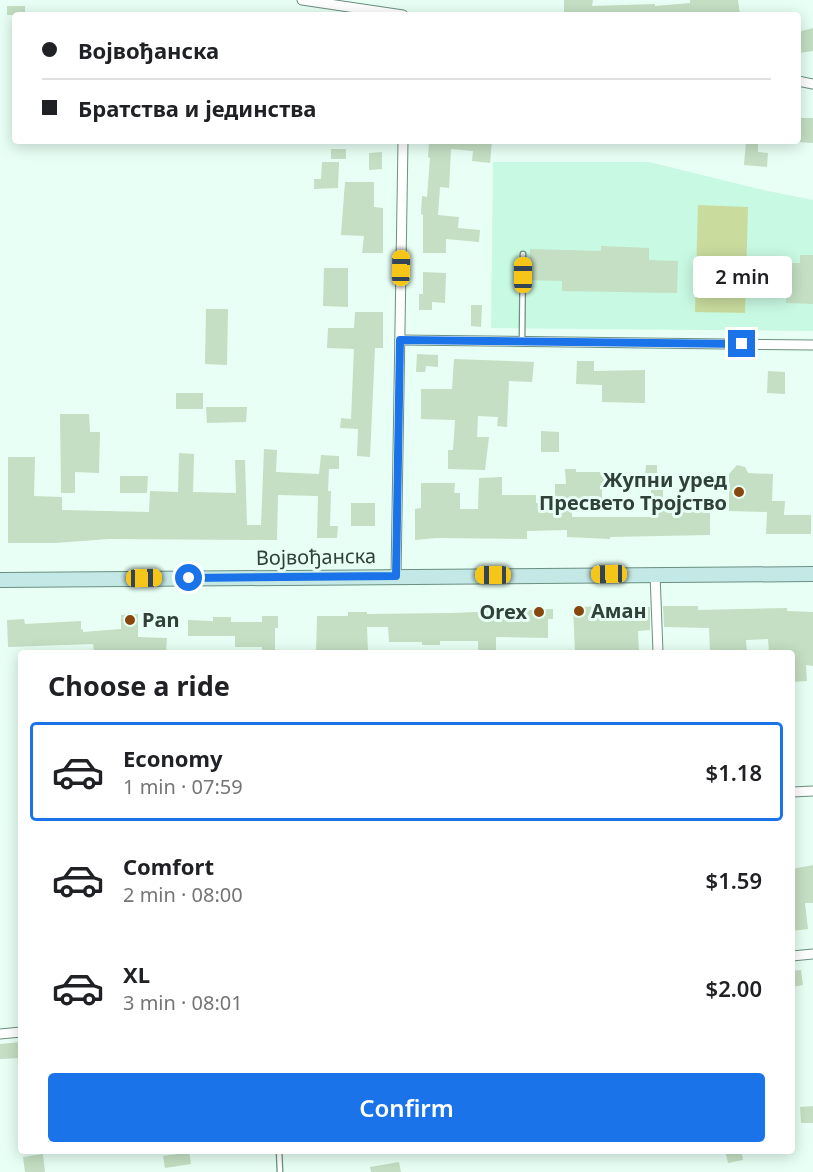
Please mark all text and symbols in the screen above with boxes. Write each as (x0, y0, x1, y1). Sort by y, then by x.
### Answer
text: Војвођанска (78, 35, 219, 65)
text: Братства и јединства (78, 93, 316, 123)
car (392, 250, 410, 286)
car (514, 257, 532, 293)
callout: 2 min (692, 257, 792, 299)
text: 2 min (715, 263, 770, 290)
route end (728, 330, 755, 357)
place label: Жупни уред Пресвето Тројство (539, 466, 727, 516)
marker: Жупни уред Пресвето Тројство (732, 485, 746, 499)
street label: Војвођанска (256, 542, 376, 571)
route start (175, 564, 202, 591)
car (591, 565, 627, 583)
car (475, 566, 511, 584)
car (126, 569, 162, 587)
place label: Аман (591, 597, 647, 624)
place label: Orex (480, 598, 527, 625)
marker: Аман (572, 604, 586, 618)
marker: Orex (532, 605, 546, 619)
place label: Pan (142, 606, 179, 633)
marker: Pan (123, 613, 137, 627)
text: Choose a ride (48, 667, 230, 704)
text: Economy (123, 743, 222, 773)
icon: car (51, 745, 105, 799)
text: $1.18 (706, 757, 762, 787)
text: 1 min · 07:59 (123, 773, 243, 800)
text: Comfort (123, 851, 214, 881)
icon: car (51, 853, 105, 907)
text: $1.59 (706, 865, 762, 895)
text: 2 min · 08:00 (123, 881, 243, 908)
text: XL (123, 959, 150, 989)
icon: car (51, 961, 105, 1015)
text: $2.00 (706, 973, 762, 1003)
text: 3 min · 08:01 (123, 989, 243, 1016)
button: Confirm (48, 1073, 765, 1142)

